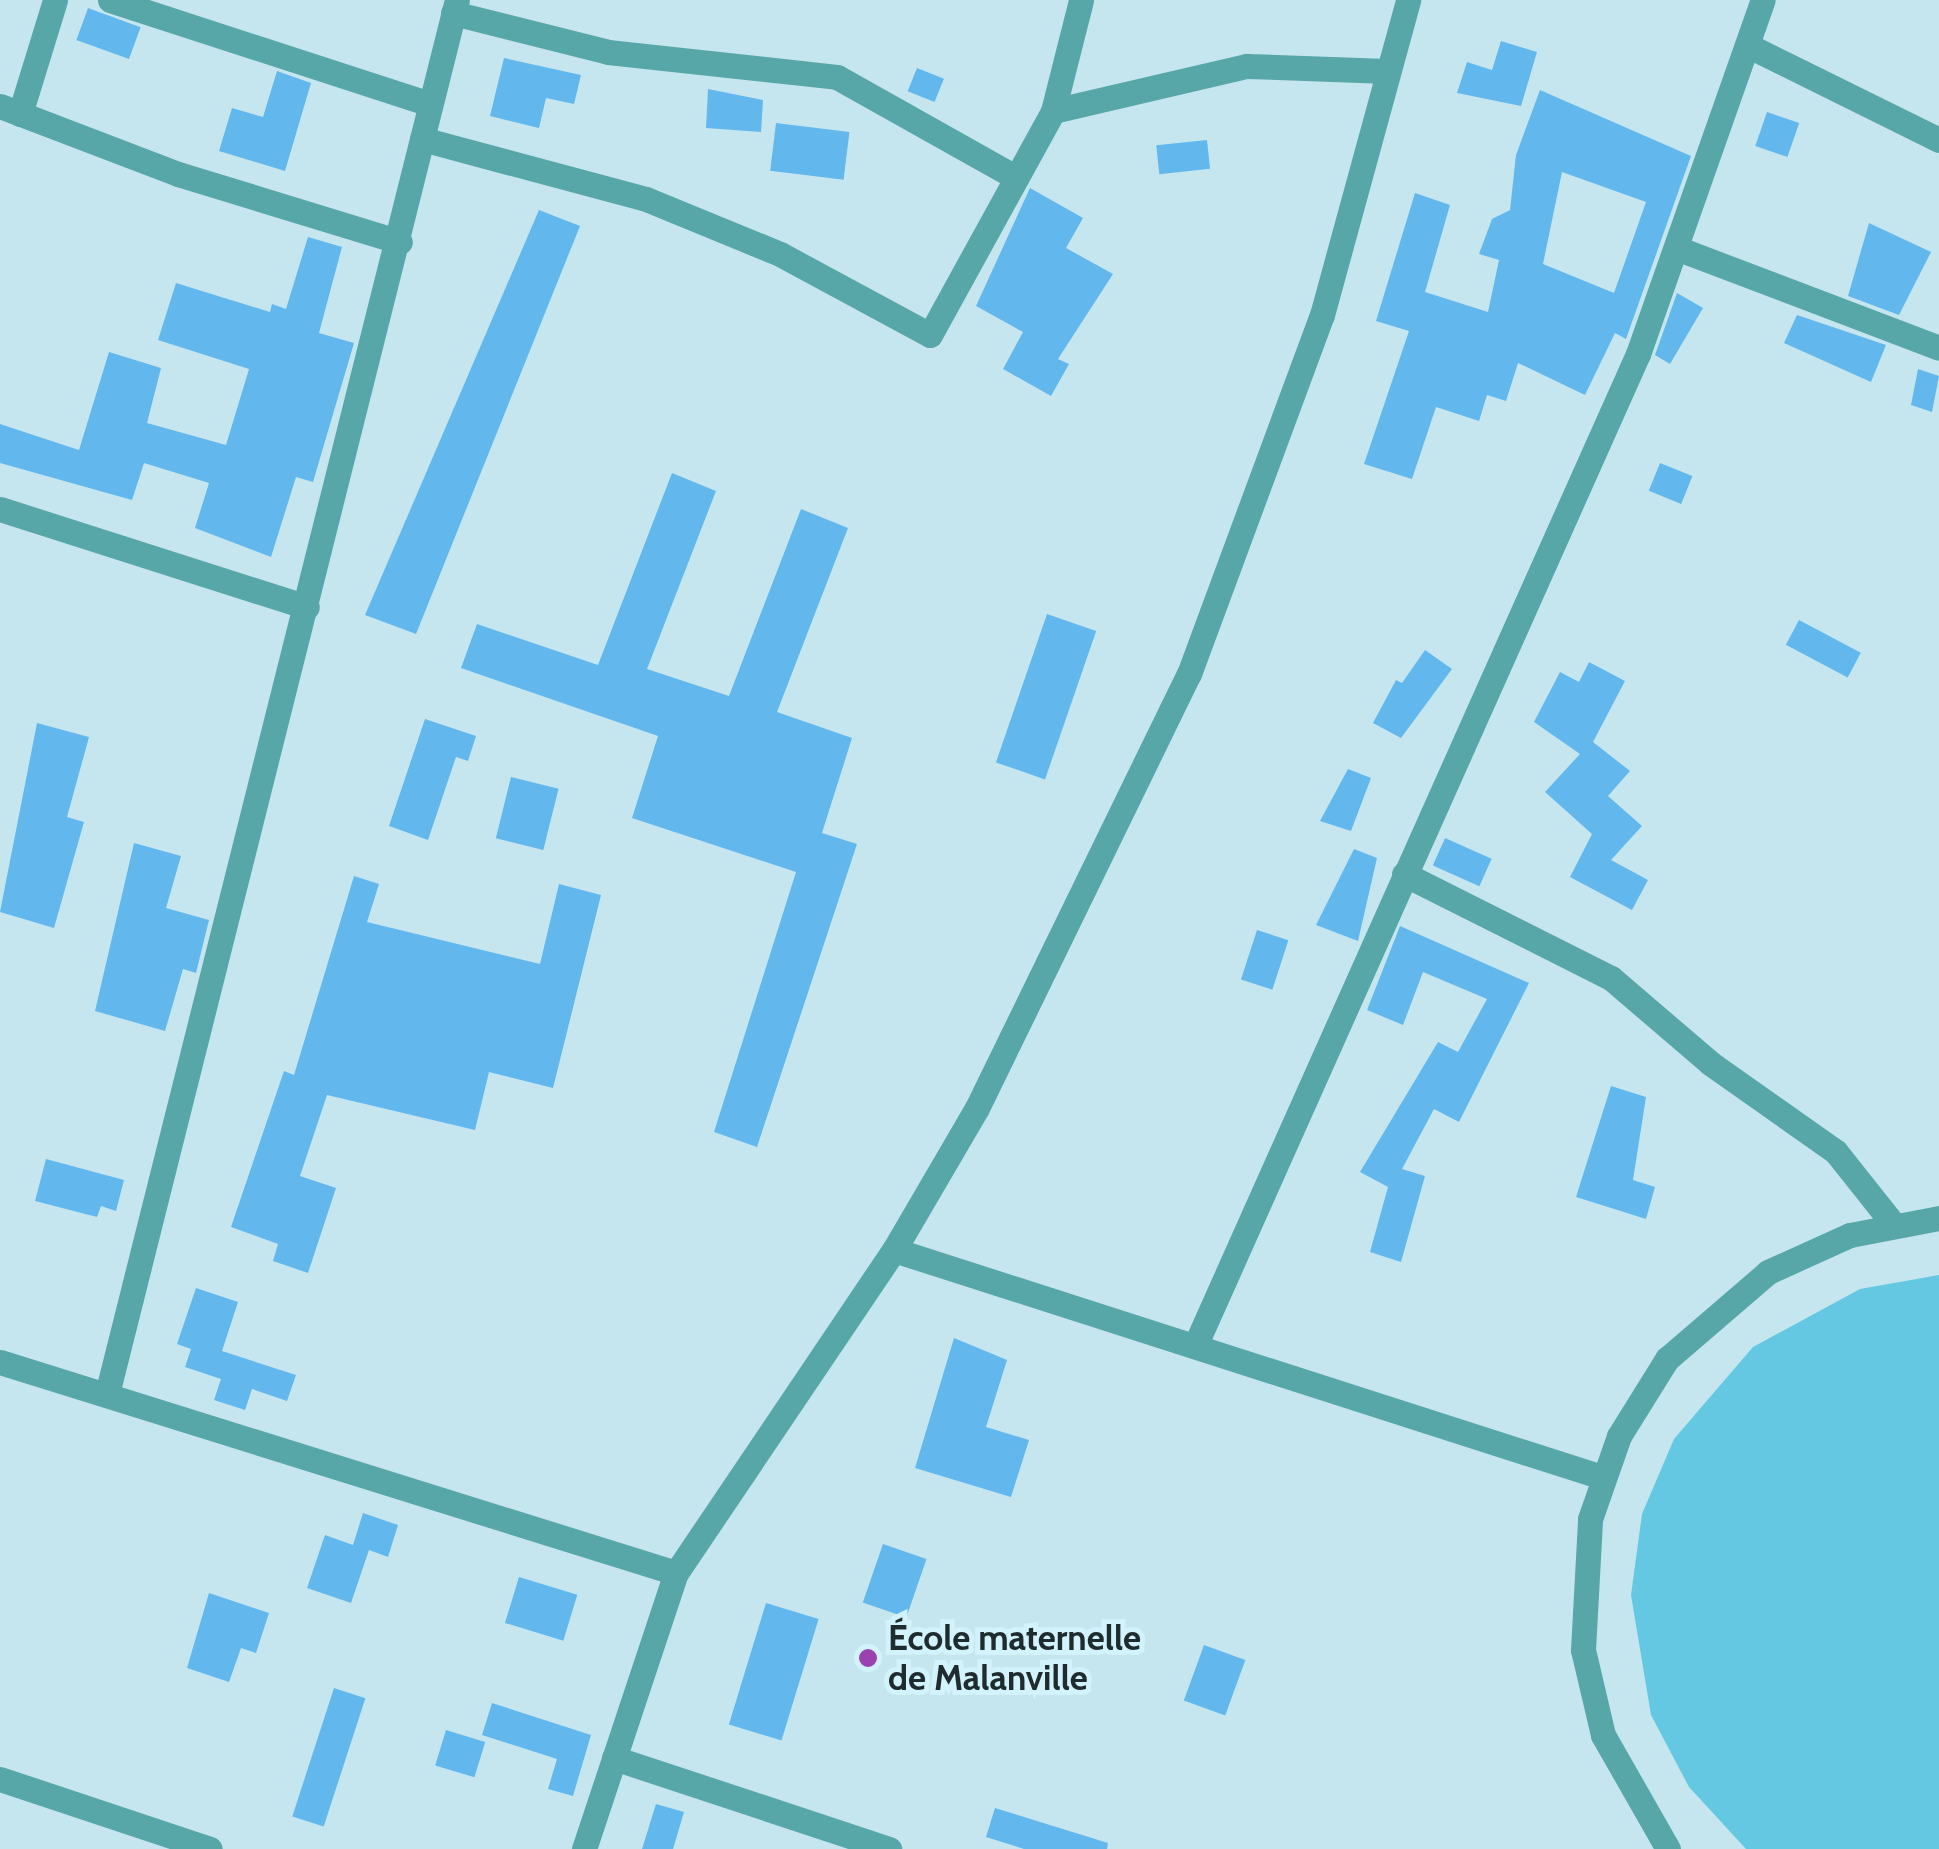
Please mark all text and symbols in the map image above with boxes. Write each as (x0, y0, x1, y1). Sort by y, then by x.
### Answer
place label: École maternelle de Malanville (888, 1617, 1141, 1699)
marker: École maternelle de Malanville (857, 1647, 879, 1669)

